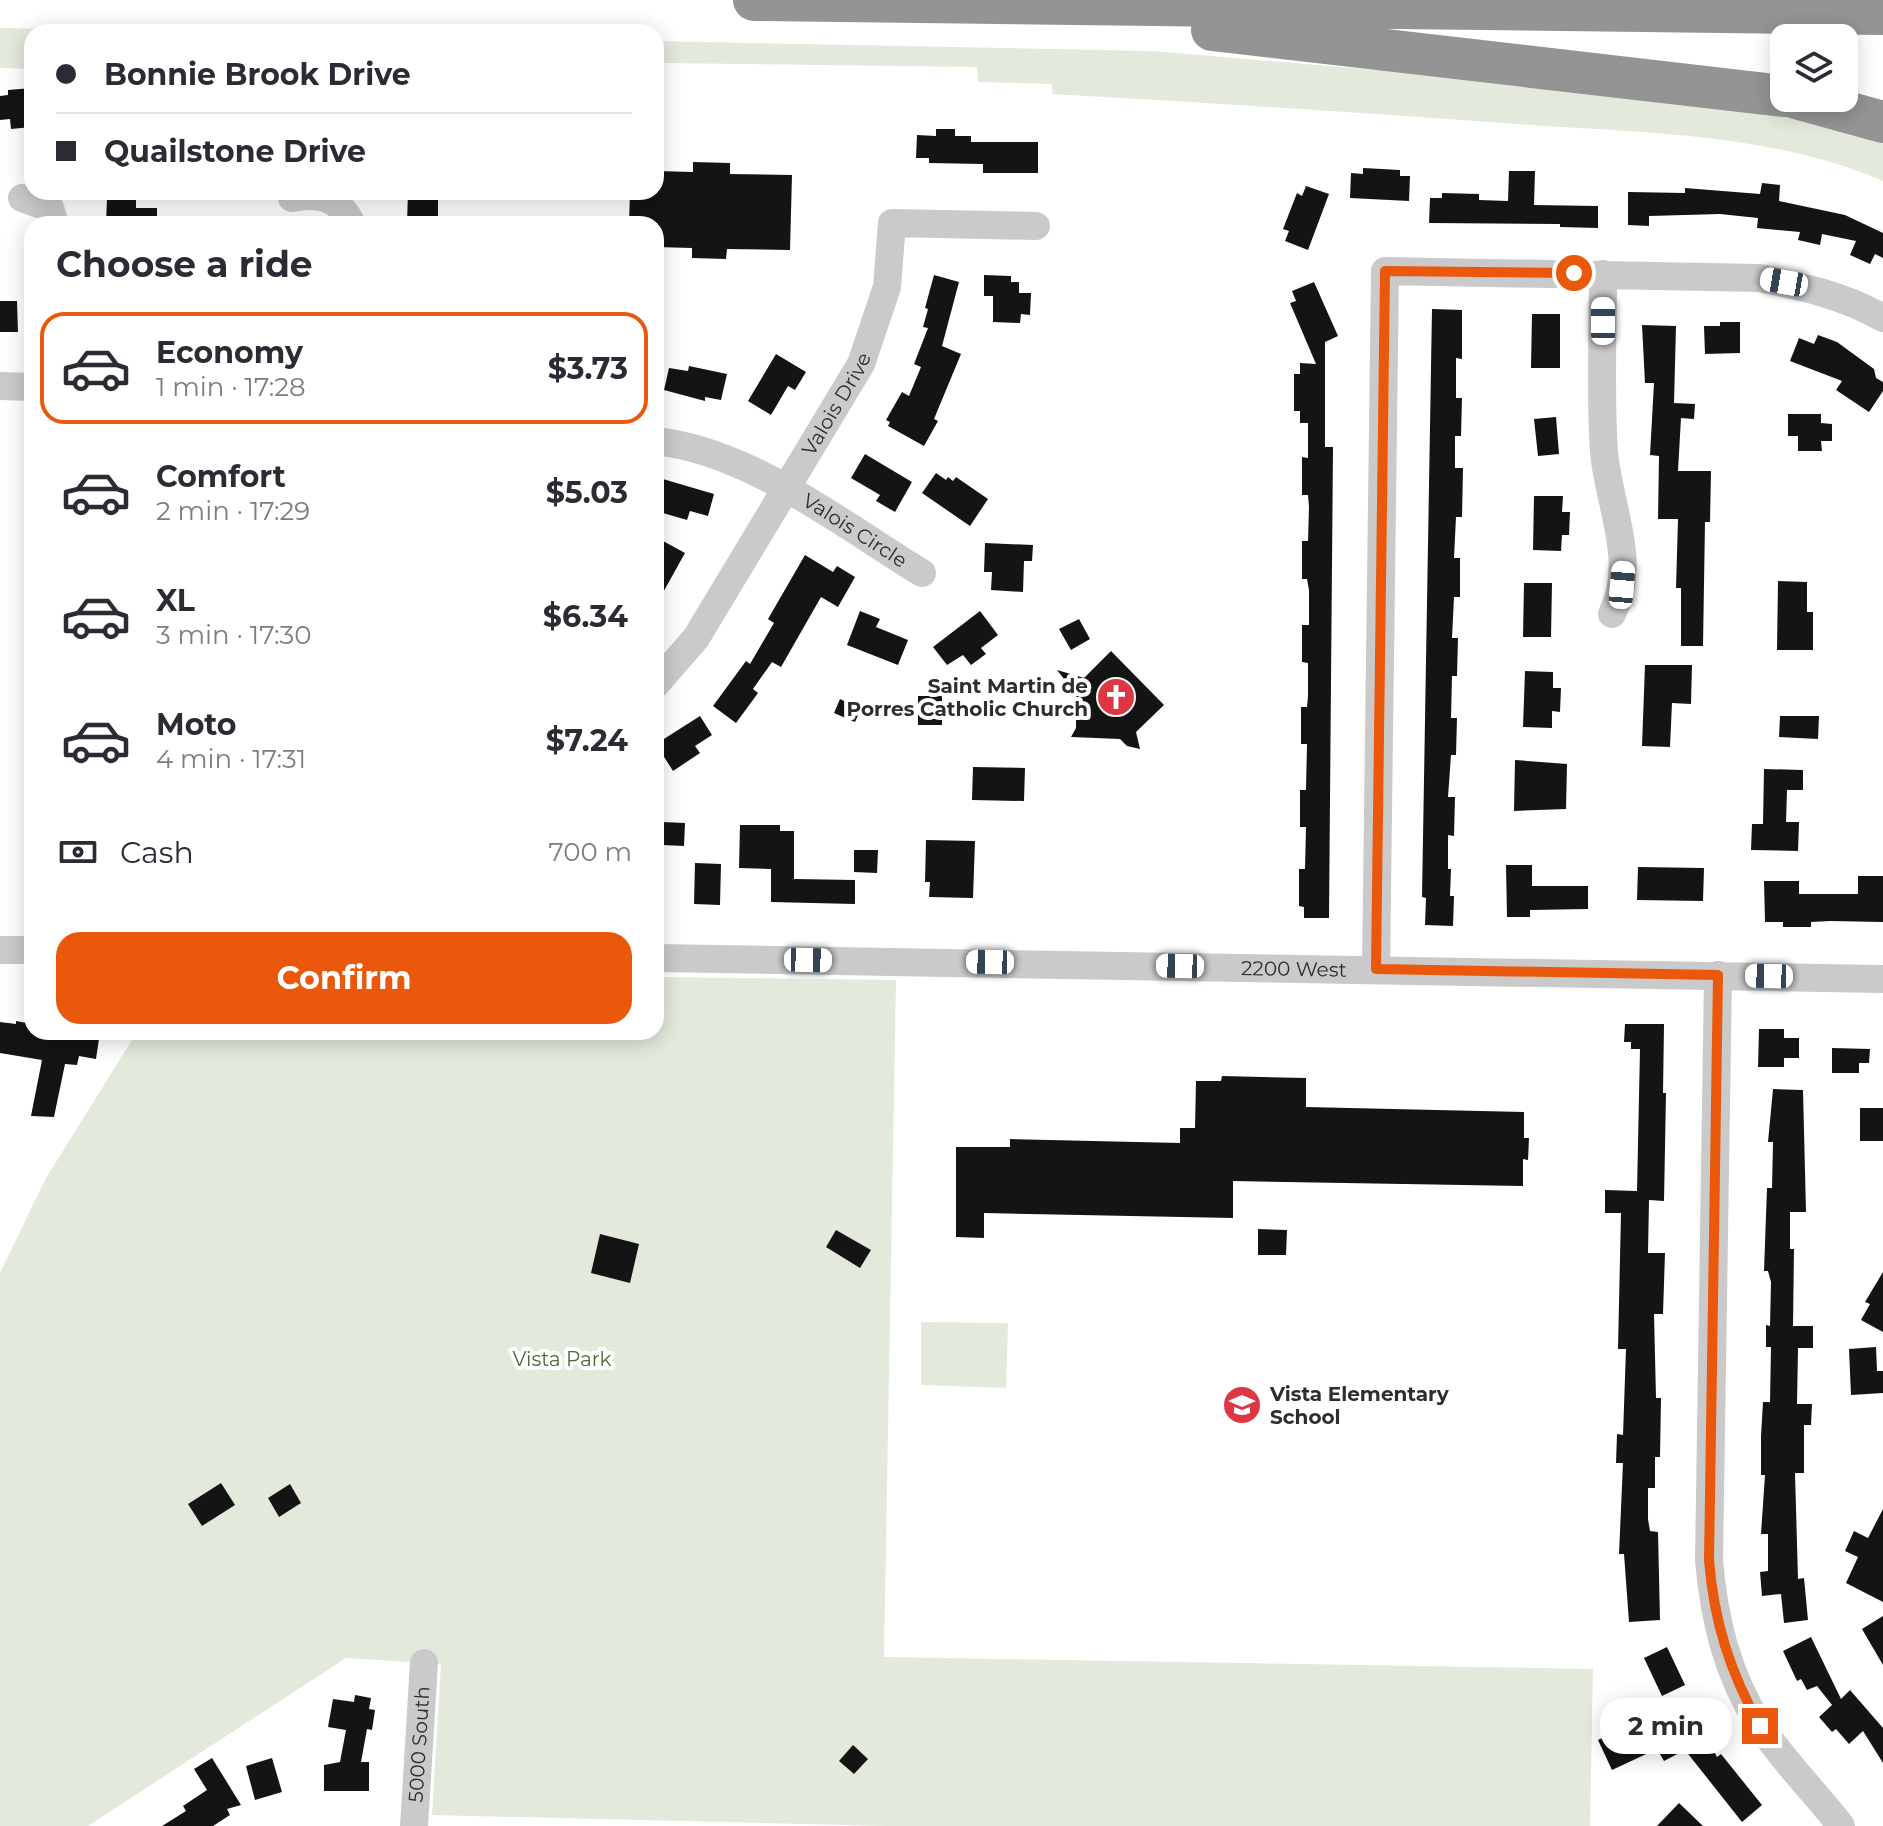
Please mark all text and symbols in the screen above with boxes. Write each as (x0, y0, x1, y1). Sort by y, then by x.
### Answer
map controls (1770, 24, 1858, 112)
button: layers (1770, 24, 1858, 112)
text: Bonnie Brook Drive (104, 56, 411, 93)
text: Quailstone Drive (104, 133, 366, 170)
text: Choose a ride (56, 242, 313, 286)
route start (1556, 255, 1592, 291)
car (1758, 266, 1810, 298)
car (1591, 297, 1615, 345)
icon: car (60, 332, 132, 404)
text: Economy (156, 334, 303, 371)
text: $3.73 (548, 350, 628, 387)
street label: Valois Drive (797, 350, 876, 460)
text: 1 min · 17:28 (156, 371, 306, 403)
icon: car (60, 456, 132, 528)
text: Comfort (156, 458, 286, 495)
text: $5.03 (546, 474, 628, 511)
street label: Valois Circle (798, 488, 912, 573)
text: 2 min · 17:29 (156, 495, 310, 527)
car (1608, 560, 1636, 610)
icon: car (60, 580, 132, 652)
text: XL (156, 582, 195, 619)
text: $6.34 (543, 598, 628, 635)
text: 3 min · 17:30 (156, 619, 311, 651)
place label: Saint Martin de Porres Catholic Church (847, 674, 1088, 721)
church icon: Saint Martin de Porres Catholic Church (1095, 676, 1137, 718)
icon: car (60, 704, 132, 776)
text: Moto (156, 706, 237, 743)
text: $7.24 (546, 722, 628, 759)
text: 4 min · 17:31 (156, 743, 306, 775)
icon: cash (56, 830, 100, 874)
text: Cash (120, 834, 194, 871)
text: 700 m (548, 836, 632, 868)
button: Confirm (56, 932, 632, 1024)
car (784, 948, 832, 972)
car (966, 950, 1014, 974)
car (1156, 954, 1204, 978)
street label: 2200 West (1241, 956, 1347, 982)
car (1745, 964, 1793, 988)
park label: Vista Park (512, 1347, 612, 1371)
place label: Vista Elementary School (1269, 1382, 1450, 1429)
school or university icon: Vista Elementary School (1221, 1384, 1263, 1426)
street label: 5000 South (403, 1685, 435, 1803)
callout: 2 min (1600, 1698, 1732, 1754)
route end (1742, 1708, 1778, 1744)
text: 2 min (1628, 1710, 1704, 1742)

